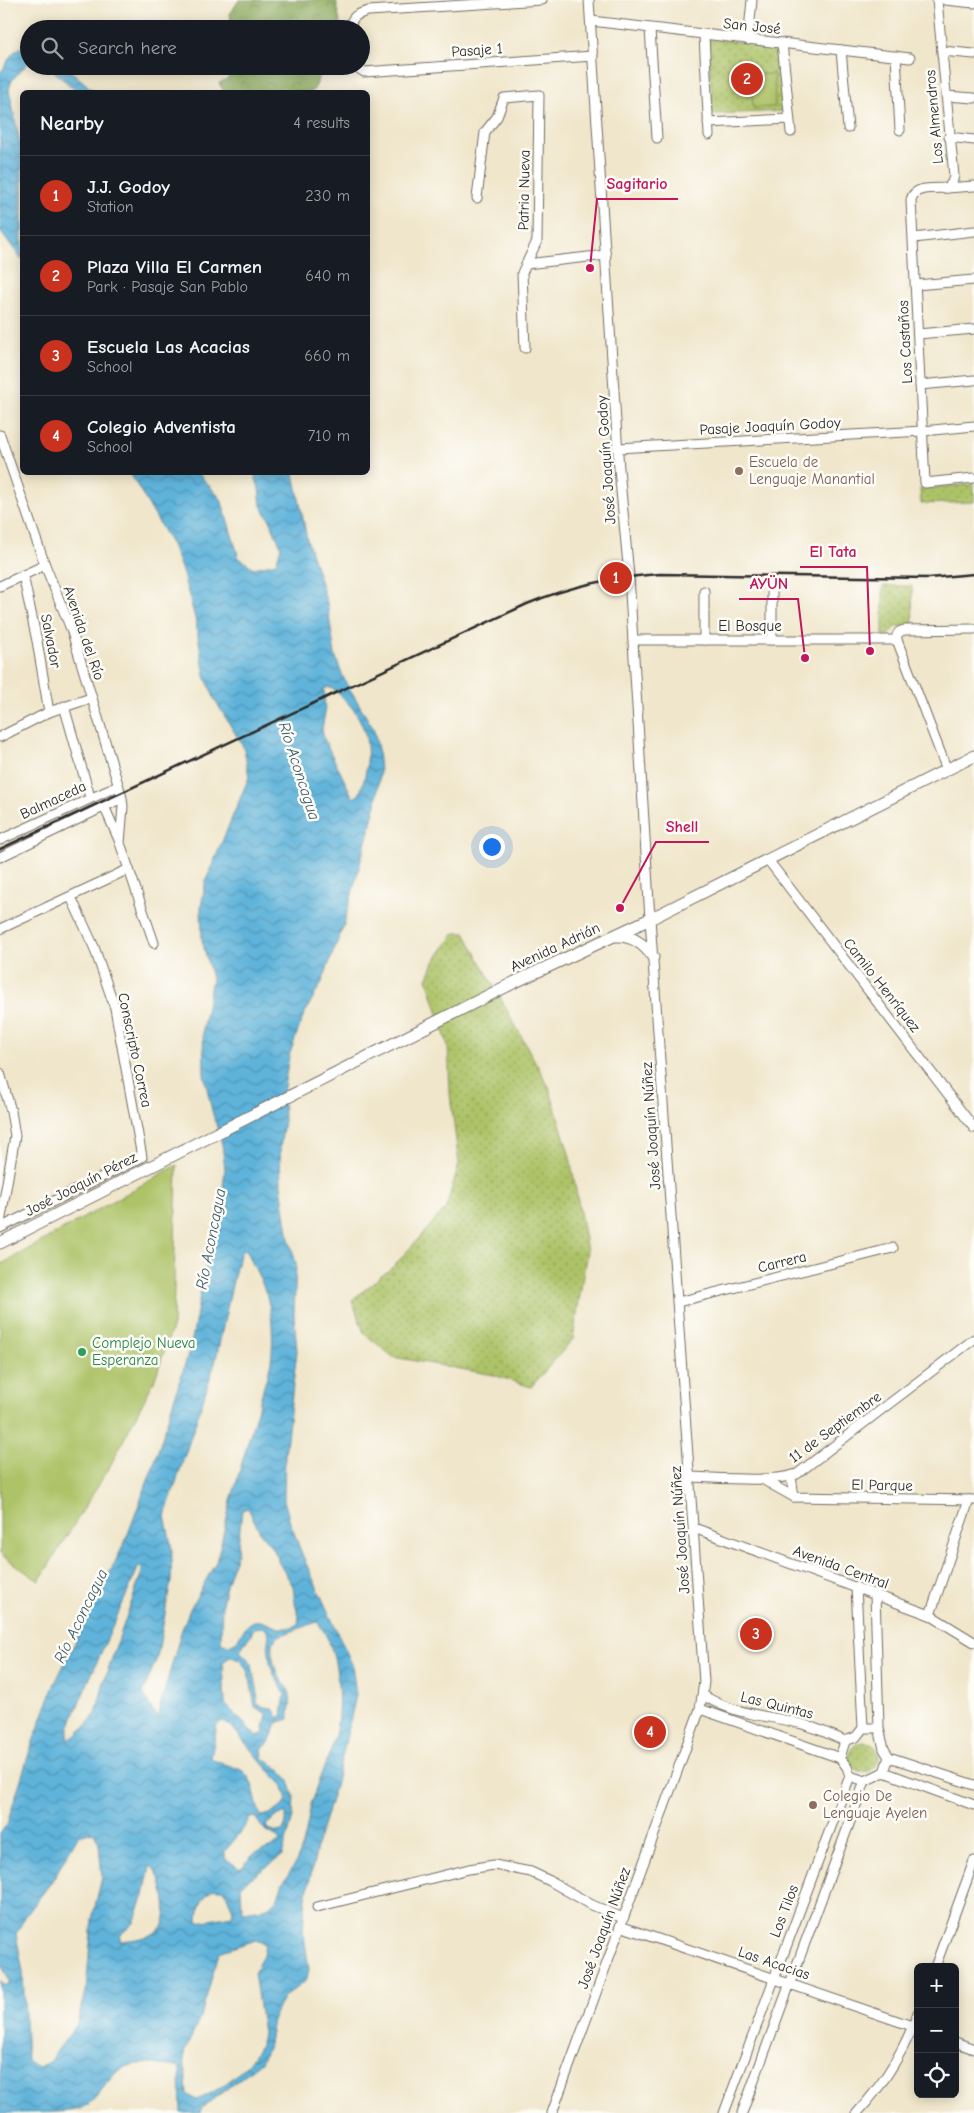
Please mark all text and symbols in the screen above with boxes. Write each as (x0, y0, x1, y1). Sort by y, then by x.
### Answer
street label: San José (722, 14, 782, 38)
search box (20, 20, 370, 75)
icon: search (38, 34, 66, 62)
text: Search here (78, 37, 177, 59)
street label: Pasaje 1 (451, 39, 503, 61)
pin: 2 (731, 60, 763, 98)
street label: Los Almendros (921, 69, 947, 165)
text: Nearby (40, 111, 104, 135)
text: 4 results (293, 114, 350, 132)
street label: Patria Nueva (514, 150, 534, 230)
callout: Sagitario (597, 168, 678, 199)
text: Sagitario (606, 175, 668, 193)
text: J.J. Godoy (87, 176, 170, 198)
text: 1 (53, 187, 59, 205)
text: 230 m (305, 187, 350, 205)
text: Station (87, 198, 134, 216)
text: Plaza Villa El Carmen (87, 256, 262, 278)
text: 2 (52, 267, 60, 285)
text: 640 m (305, 267, 350, 285)
text: Park · Pasaje San Pablo (87, 278, 248, 296)
street label: Los Castaños (894, 300, 916, 384)
text: Escuela Las Acacias (87, 336, 250, 358)
text: 3 (52, 347, 60, 365)
text: 660 m (304, 347, 350, 365)
text: School (87, 358, 133, 376)
street label: José Joaquín Godoy (592, 395, 619, 525)
street label: Pasaje Joaquín Godoy (699, 413, 841, 439)
text: Colegio Adventista (87, 416, 236, 438)
text: 4 (52, 427, 60, 445)
text: 710 m (308, 427, 350, 445)
text: School (87, 438, 133, 456)
place label: Escuela de Lenguaje Manantial (749, 453, 875, 488)
marker: Escuela de Lenguaje Manantial (733, 465, 745, 477)
callout: El Tata (800, 536, 867, 567)
text: El Tata (809, 543, 857, 561)
pin: 1 (600, 559, 632, 597)
callout: AYÜN (739, 568, 798, 599)
text: AYÜN (750, 575, 788, 593)
street label: Avenida del Río (59, 583, 109, 683)
street label: Salvador (37, 612, 65, 670)
street label: El Bosque (718, 617, 782, 635)
water label: Río Aconcagua (275, 720, 323, 822)
street label: Balmaceda (17, 777, 89, 823)
callout: Shell (656, 811, 709, 842)
text: Shell (666, 818, 698, 836)
your location (479, 834, 505, 860)
street label: Avenida Adrián (507, 918, 603, 976)
street label: Camilo Henríquez (840, 934, 925, 1036)
street label: Conscripto Correa (114, 991, 156, 1109)
street label: José Joaquín Núñez (638, 1061, 664, 1190)
street label: José Joaquín Pérez (22, 1148, 140, 1220)
water label: Río Aconcagua (192, 1187, 230, 1291)
street label: Carrera (756, 1247, 808, 1277)
place label: Complejo Nueva Esperanza (92, 1334, 196, 1369)
marker: Complejo Nueva Esperanza (76, 1346, 88, 1358)
street label: 11 de Septiembre (785, 1387, 885, 1467)
street label: José Joaquín Núñez (667, 1465, 693, 1594)
street label: El Parque (851, 1475, 913, 1495)
street label: Avenida Central (791, 1541, 891, 1593)
water label: Río Aconcagua (50, 1566, 112, 1666)
pin: 3 (740, 1615, 772, 1653)
street label: Las Quintas (739, 1687, 815, 1723)
pin: 4 (634, 1713, 666, 1751)
place label: Colegio De Lenguaje Ayelen (823, 1787, 927, 1822)
marker: Colegio De Lenguaje Ayelen (807, 1799, 819, 1811)
street label: José Joaquín Núñez (574, 1864, 635, 1991)
street label: Los Tilos (766, 1882, 802, 1940)
street label: Las Acacias (736, 1942, 812, 1984)
map controls (914, 1963, 959, 2098)
button: + (914, 1963, 959, 2008)
button: − (914, 2008, 959, 2053)
button: locate (914, 2053, 959, 2098)

